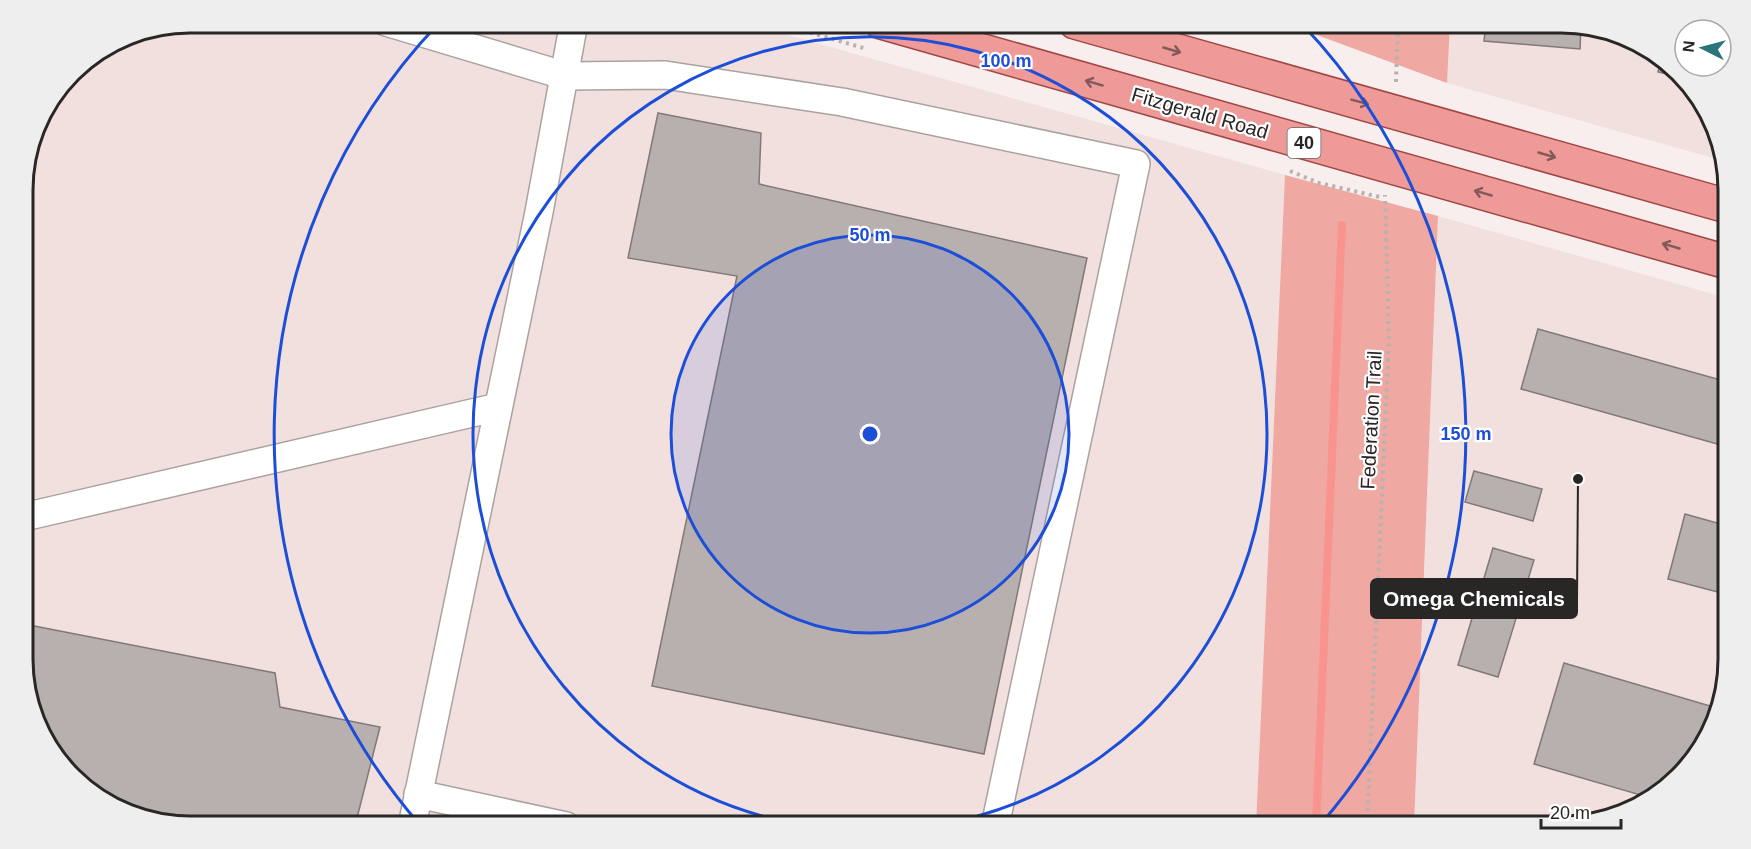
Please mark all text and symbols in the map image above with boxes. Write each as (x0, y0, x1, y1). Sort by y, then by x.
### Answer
north arrow (1673, 18, 1733, 78)
text: N (1680, 40, 1698, 53)
one-way arrow (1162, 44, 1181, 56)
text: 100 m (980, 51, 1032, 71)
one-way arrow (1085, 77, 1104, 88)
street label: Fitzgerald Road (1129, 83, 1271, 143)
one-way arrow (1350, 97, 1369, 108)
road number: 40 (1288, 128, 1320, 158)
one-way arrow (1537, 150, 1556, 161)
one-way arrow (1474, 187, 1493, 198)
text: 50 m (849, 225, 891, 245)
one-way arrow (1662, 240, 1681, 251)
street label: Federation Trail (1356, 350, 1386, 490)
centre of rings (860, 424, 880, 444)
text: 150 m (1440, 424, 1492, 444)
callout: Omega Chemicals (1371, 579, 1577, 618)
text: Omega Chemicals (1383, 587, 1565, 610)
scale bar (1541, 792, 1620, 830)
text: 20 m (1550, 803, 1590, 823)

